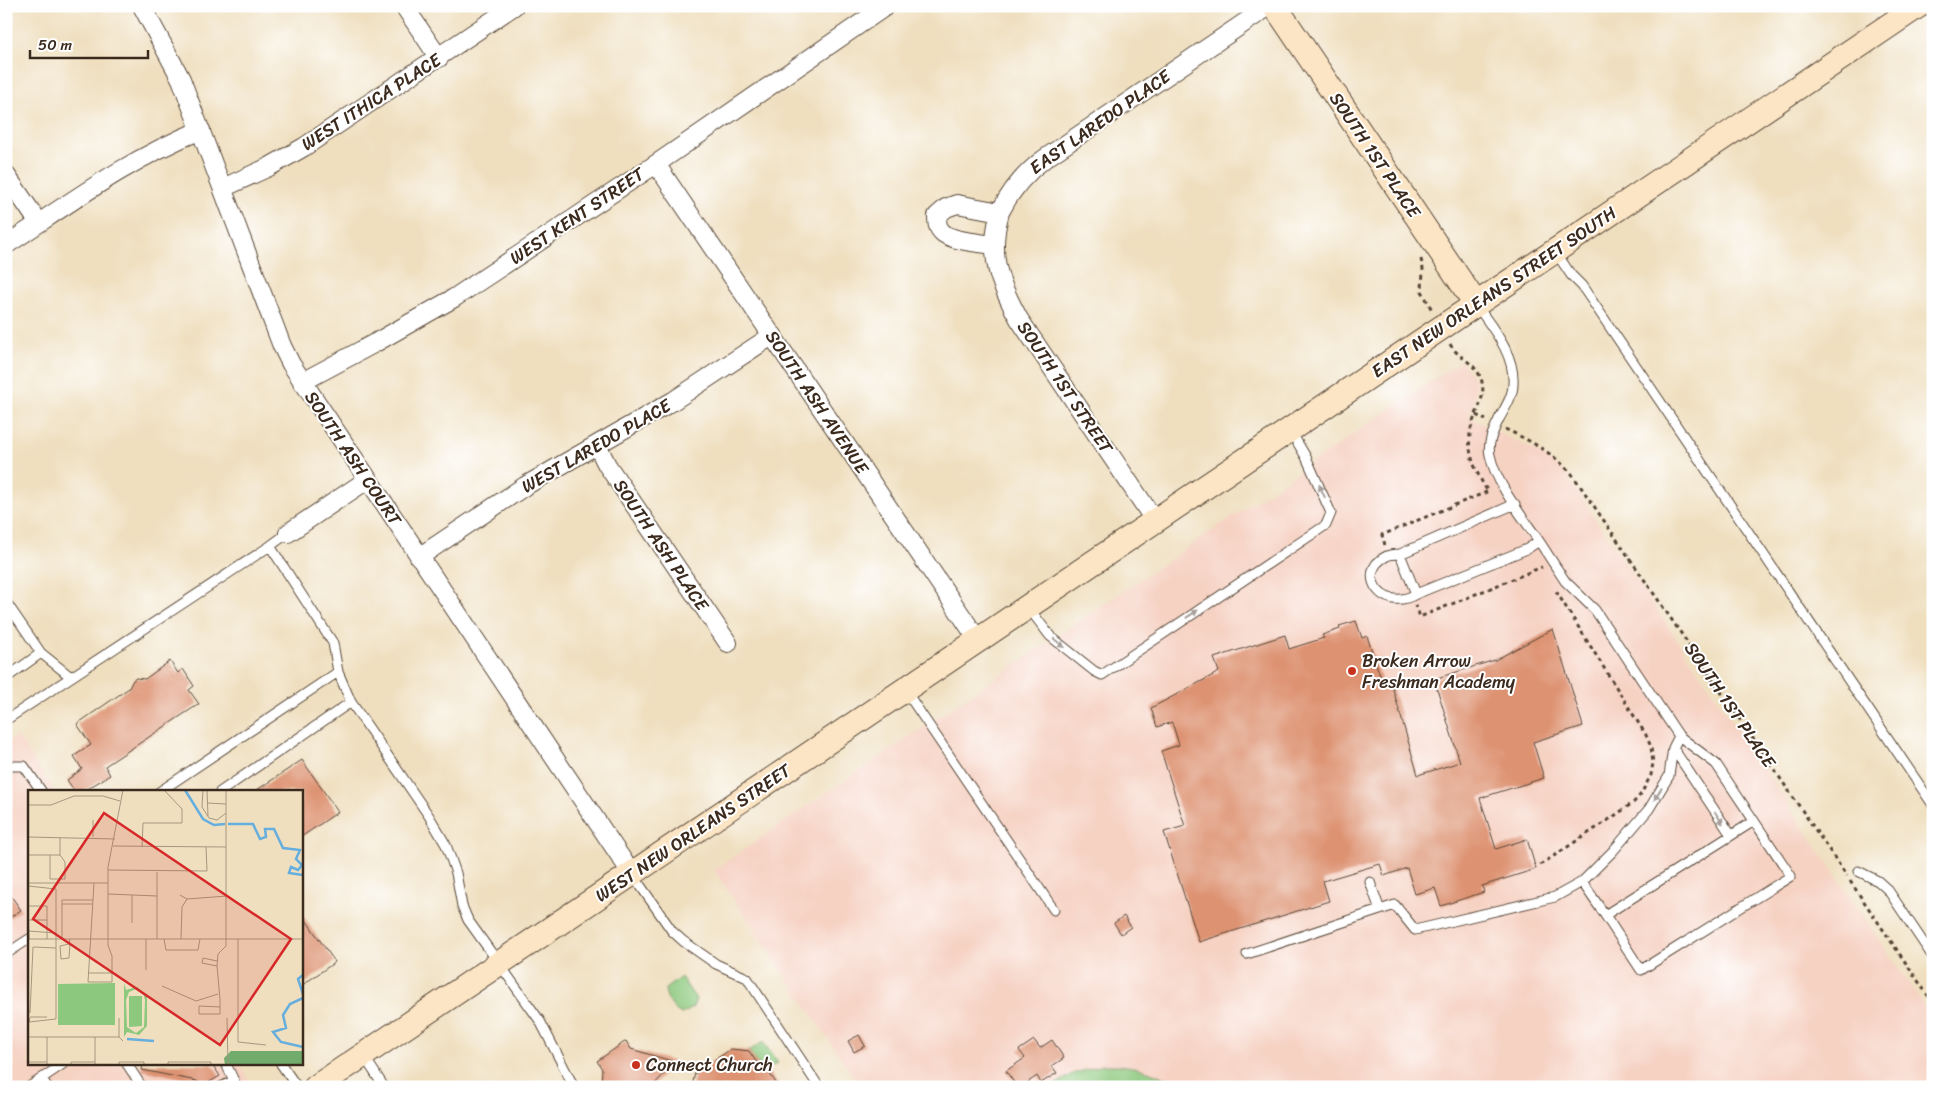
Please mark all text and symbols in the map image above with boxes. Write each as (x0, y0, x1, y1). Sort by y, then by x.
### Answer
scale bar (30, 28, 148, 60)
text: 50 m (38, 32, 73, 58)
street label: WEST ITHICA PLACE (295, 44, 448, 159)
street label: EAST LAREDO PLACE (1022, 60, 1178, 183)
street label: SOUTH 1ST PLACE (1321, 85, 1430, 226)
street label: WEST KENT STREET (503, 158, 652, 273)
street label: EAST NEW ORLEANS STREET SOUTH (1365, 197, 1624, 387)
street label: SOUTH 1ST STREET (1009, 314, 1122, 461)
street label: SOUTH ASH AVENUE (757, 323, 878, 482)
street label: SOUTH ASH COURT (296, 384, 411, 533)
street label: WEST LAREDO PLACE (515, 390, 678, 502)
street label: SOUTH ASH PLACE (605, 472, 718, 619)
one-way arrow (1317, 484, 1325, 498)
one-way arrow (1185, 609, 1199, 618)
street label: SOUTH 1ST PLACE (1676, 635, 1785, 776)
one-way arrow (1053, 638, 1066, 649)
place label: Broken Arrow Freshman Academy (1362, 645, 1516, 698)
marker: Broken Arrow Freshman Academy (1346, 665, 1358, 677)
street label: WEST NEW ORLEANS STREET (588, 755, 799, 911)
one-way arrow (1654, 787, 1663, 800)
inset map (28, 790, 302, 1066)
one-way arrow (1715, 811, 1724, 824)
place label: Connect Church (646, 1049, 773, 1081)
marker: Connect Church (630, 1059, 642, 1071)

